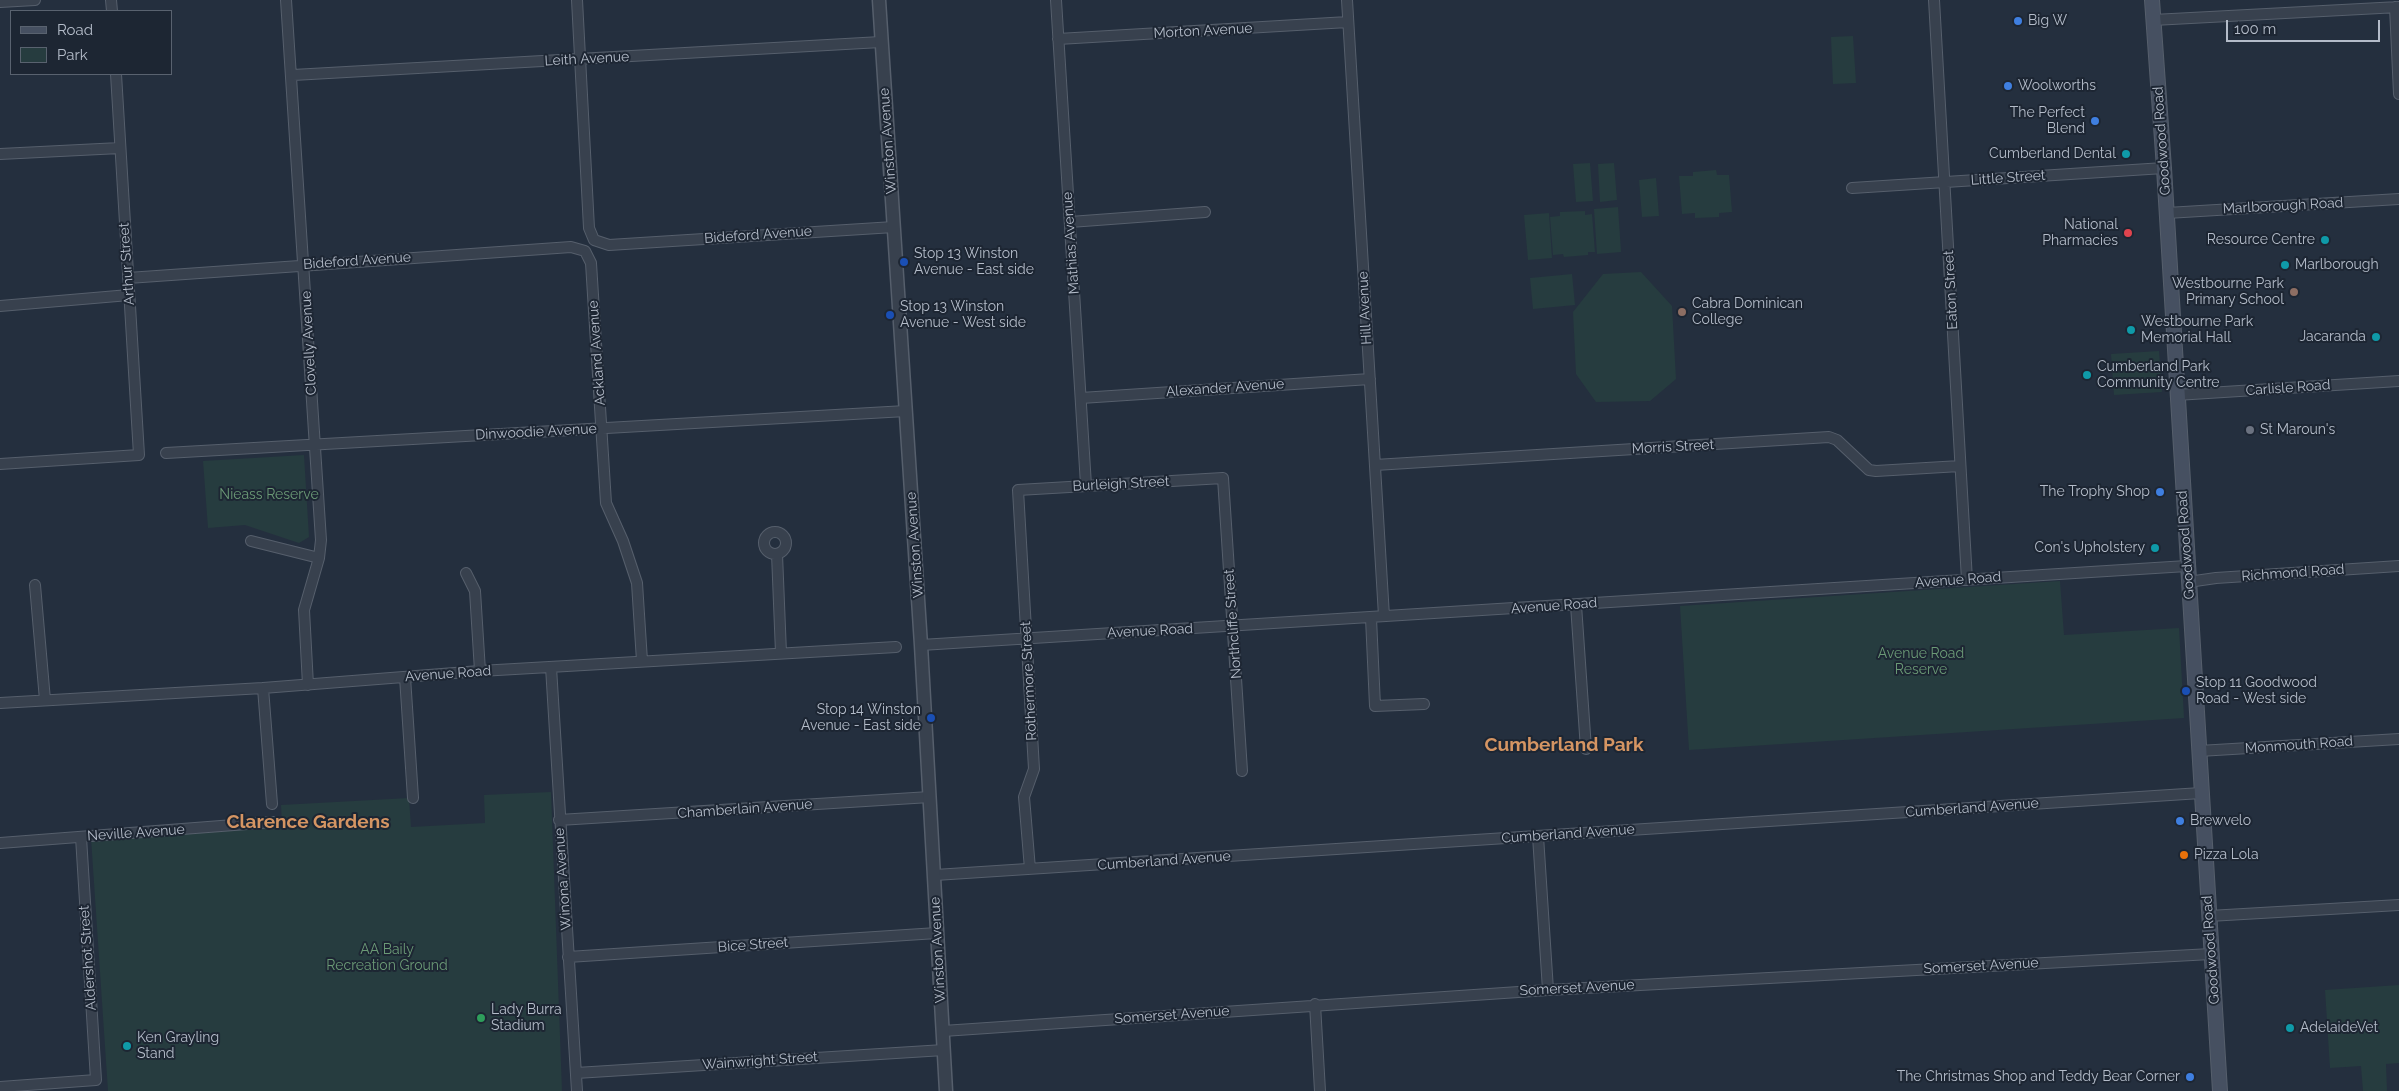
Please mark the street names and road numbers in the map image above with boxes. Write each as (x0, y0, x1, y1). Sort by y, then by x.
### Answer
street label: Morton Avenue (1153, 20, 1253, 42)
street label: Leith Avenue (544, 48, 630, 70)
street label: Goodwood Road (2150, 86, 2174, 196)
street label: Winston Avenue (876, 87, 900, 195)
street label: Little Street (1970, 167, 2046, 189)
street label: Mathias Avenue (1059, 191, 1083, 295)
street label: Marlborough Road (2222, 194, 2344, 218)
street label: Arthur Street (116, 222, 138, 306)
street label: Bideford Avenue (704, 223, 812, 247)
street label: Bideford Avenue (303, 249, 411, 273)
street label: Eaton Street (1941, 250, 1961, 330)
street label: Hill Avenue (1355, 271, 1375, 345)
street label: Clovelly Avenue (298, 290, 320, 396)
street label: Ackland Avenue (585, 300, 609, 406)
street label: Alexander Avenue (1165, 375, 1285, 401)
street label: Carlisle Road (2245, 377, 2331, 399)
street label: Dinwoodie Avenue (475, 420, 597, 444)
street label: Morris Street (1631, 436, 1715, 458)
street label: Burleigh Street (1072, 473, 1170, 495)
street label: Goodwood Road (2174, 490, 2198, 600)
street label: Winston Avenue (903, 491, 927, 599)
street label: Richmond Road (2241, 561, 2345, 585)
street label: Northcliffe Street (1221, 569, 1245, 679)
street label: Avenue Road (1914, 569, 2002, 591)
street label: Avenue Road (1510, 595, 1598, 617)
street label: Avenue Road (1106, 620, 1194, 642)
street label: Rothermore Street (1017, 621, 1041, 741)
street label: Avenue Road (404, 663, 492, 685)
street label: Monmouth Road (2244, 733, 2354, 757)
street label: Cumberland Avenue (1905, 795, 2039, 821)
street label: Chamberlain Avenue (677, 796, 813, 822)
street label: Neville Avenue (87, 821, 185, 845)
street label: Cumberland Avenue (1501, 821, 1635, 847)
street label: Winona Avenue (551, 827, 575, 931)
street label: Cumberland Avenue (1097, 848, 1231, 874)
street label: Goodwood Road (2199, 895, 2223, 1005)
street label: Winston Avenue (927, 896, 949, 1004)
street label: Aldershot Street (76, 905, 100, 1011)
street label: Bice Street (717, 934, 789, 956)
street label: Somerset Avenue (1923, 955, 2039, 977)
street label: Somerset Avenue (1519, 977, 1635, 999)
street label: Somerset Avenue (1114, 1003, 1230, 1027)
street label: Wainwright Street (702, 1049, 818, 1073)

